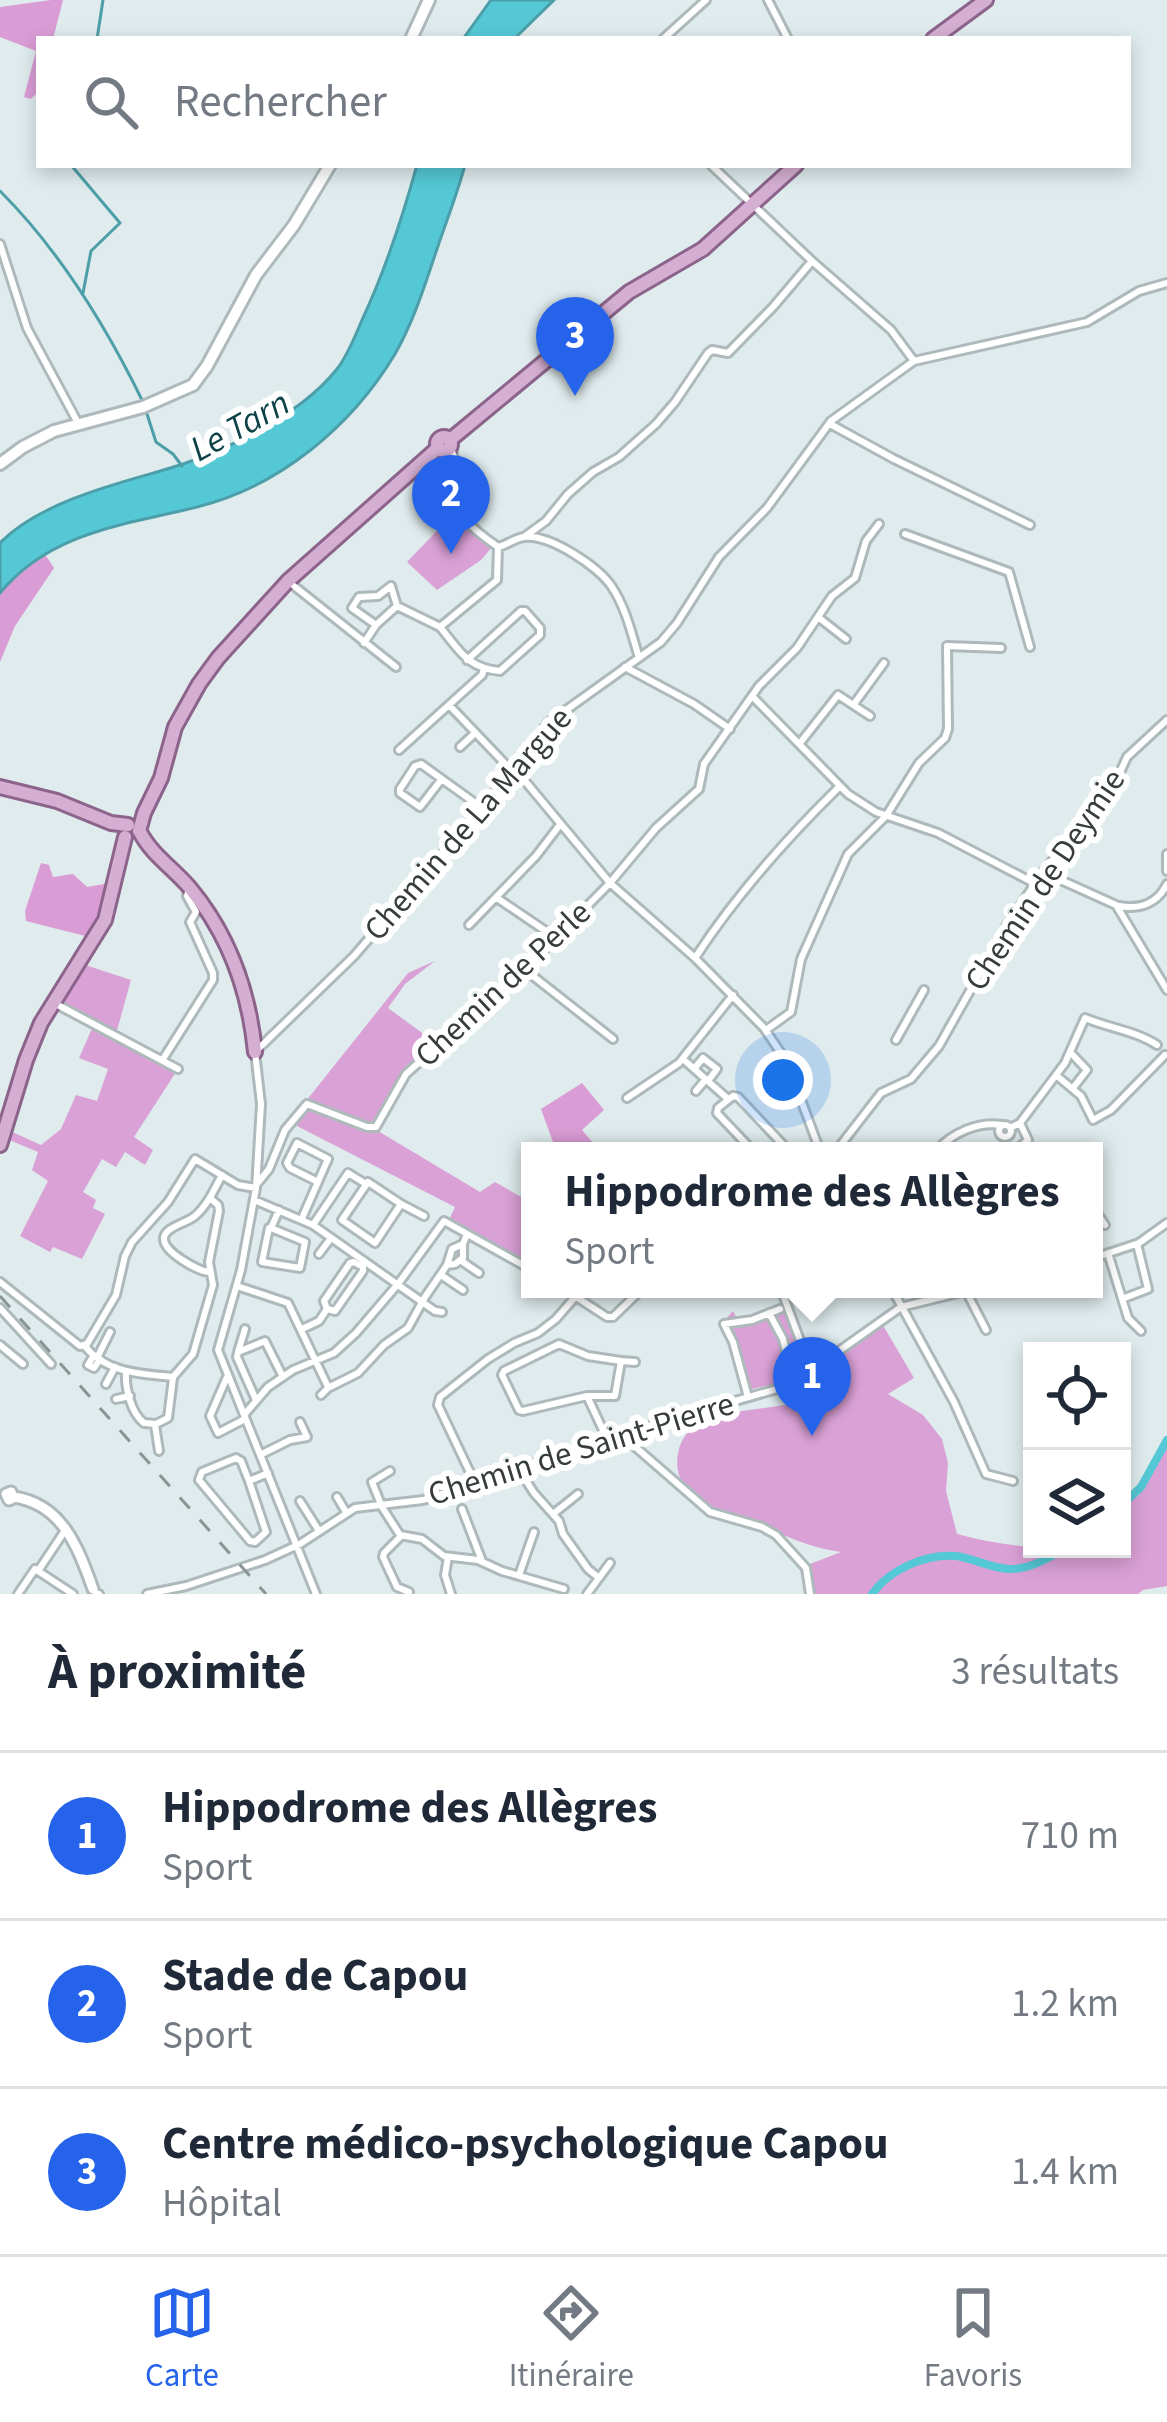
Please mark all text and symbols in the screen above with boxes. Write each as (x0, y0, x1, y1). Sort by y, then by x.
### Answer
search box (36, 36, 1131, 168)
icon: search (78, 69, 144, 135)
text: Rechercher (174, 70, 387, 134)
pin: 3 (536, 297, 614, 396)
water label: Le Tarn (181, 378, 299, 474)
pin: 2 (412, 455, 490, 554)
street label: Chemin de La Margue (353, 697, 583, 951)
street label: Chemin de Deymie (953, 760, 1137, 1000)
street label: Chemin de Perle (405, 890, 601, 1078)
your location (753, 1050, 813, 1110)
popup (521, 1142, 1103, 1298)
text: Hippodrome des Allègres (564, 1160, 1060, 1224)
text: Sport (564, 1224, 655, 1280)
pin: 1 (773, 1337, 851, 1436)
map controls (1023, 1342, 1131, 1558)
button: locate (1023, 1342, 1131, 1450)
street label: Chemin de Saint-Pierre (422, 1380, 740, 1518)
button: layers (1023, 1450, 1131, 1558)
text: À proximité (48, 1636, 306, 1708)
text: 3 résultats (951, 1644, 1119, 1700)
text: Hippodrome des Allègres (162, 1776, 658, 1840)
text: 1 (77, 1808, 97, 1864)
text: 710 m (1021, 1808, 1119, 1864)
text: Sport (162, 1840, 252, 1896)
text: Stade de Capou (162, 1944, 468, 2008)
text: 2 (77, 1976, 97, 2032)
text: 1.2 km (1011, 1976, 1119, 2032)
text: Sport (162, 2008, 252, 2064)
text: Centre médico-psychologique Capou (162, 2112, 889, 2176)
text: 3 (77, 2144, 97, 2200)
text: 1.4 km (1011, 2144, 1119, 2200)
text: Hôpital (162, 2176, 282, 2232)
tab: Carte (145, 2280, 219, 2399)
tab: Itinéraire (509, 2280, 634, 2399)
tab: Favoris (924, 2280, 1022, 2399)

